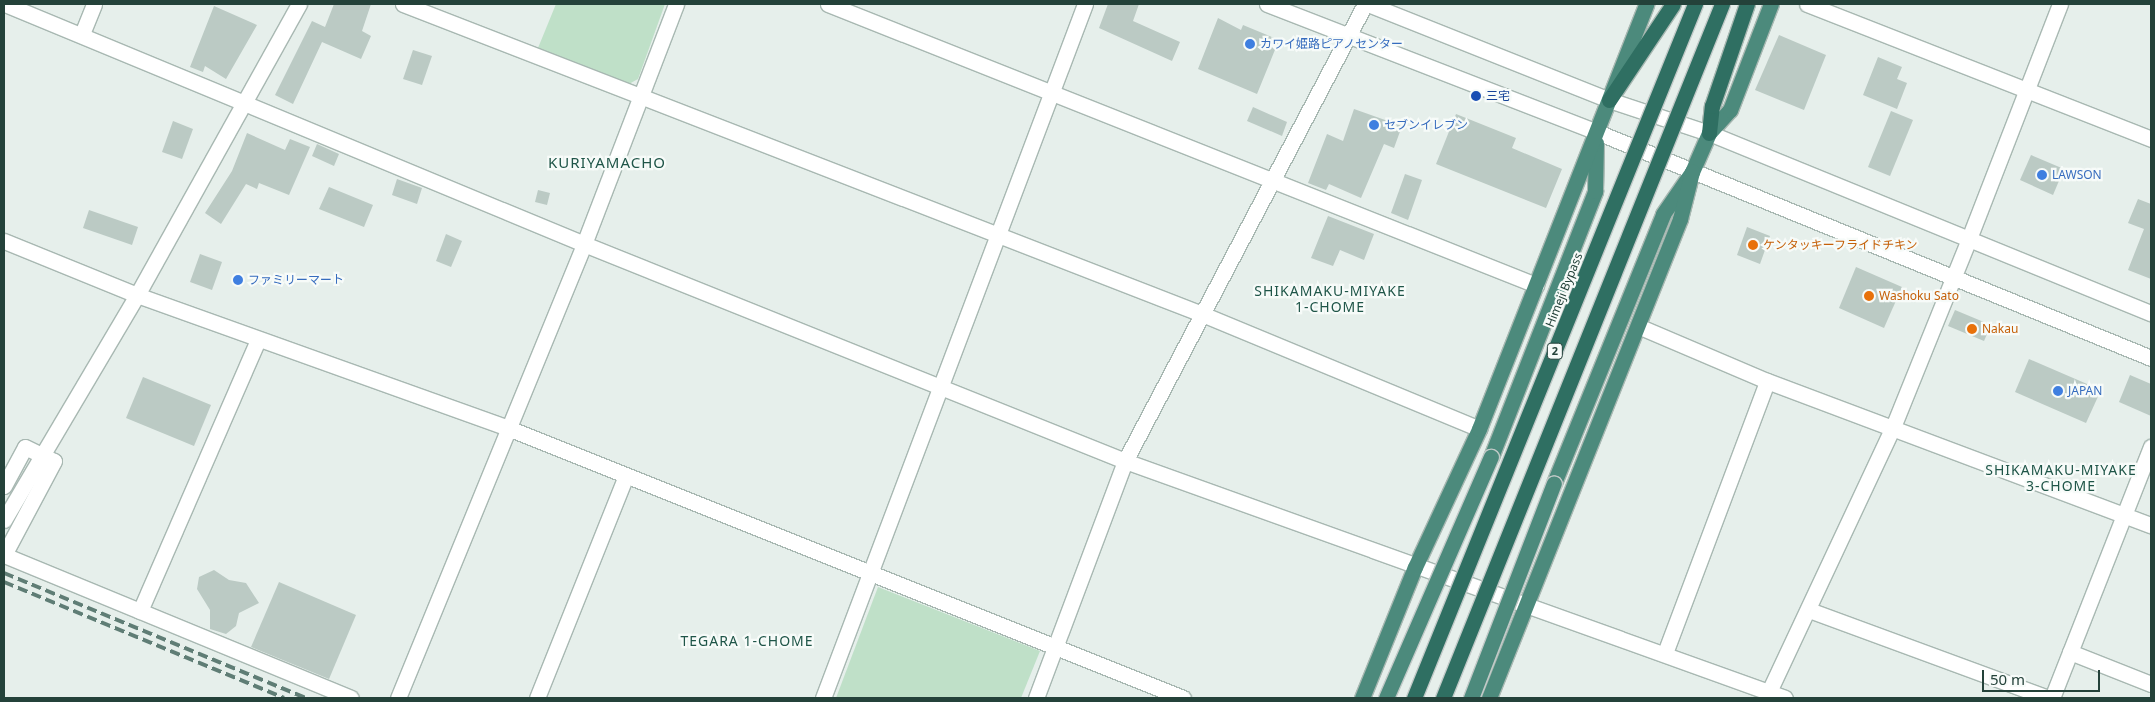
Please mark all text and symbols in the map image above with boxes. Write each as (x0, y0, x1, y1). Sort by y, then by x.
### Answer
place label: カワイ姫路ピアノセンター (1260, 37, 1404, 51)
marker: カワイ姫路ピアノセンター (1244, 38, 1256, 50)
place label: 三宅 (1486, 89, 1510, 103)
marker: 三宅 (1470, 90, 1482, 102)
place label: セブンイレブン (1384, 118, 1468, 132)
marker: セブンイレブン (1368, 119, 1380, 131)
district label: KURIYAMACHO (547, 154, 667, 172)
place label: LAWSON (2052, 168, 2102, 182)
marker: LAWSON (2036, 169, 2048, 181)
place label: ケンタッキーフライドチキン (1763, 238, 1919, 252)
marker: ケンタッキーフライドチキン (1747, 239, 1759, 251)
street label: Himeji Bypass (1543, 251, 1585, 329)
place label: ファミリーマート (248, 273, 344, 287)
marker: ファミリーマート (232, 274, 244, 286)
district label: SHIKAMAKU-MIYAKE 1-CHOME (1252, 283, 1408, 316)
place label: Washoku Sato (1879, 289, 1959, 303)
marker: Washoku Sato (1863, 290, 1875, 302)
place label: Nakau (1982, 322, 2018, 336)
marker: Nakau (1966, 323, 1978, 335)
road number: 2 (1546, 342, 1564, 360)
place label: JAPAN (2068, 384, 2102, 398)
marker: JAPAN (2052, 385, 2064, 397)
district label: SHIKAMAKU-MIYAKE 3-CHOME (1983, 462, 2139, 494)
district label: TEGARA 1-CHOME (679, 633, 815, 649)
scale bar (1985, 660, 2102, 692)
text: 50 m (1990, 669, 2025, 689)

